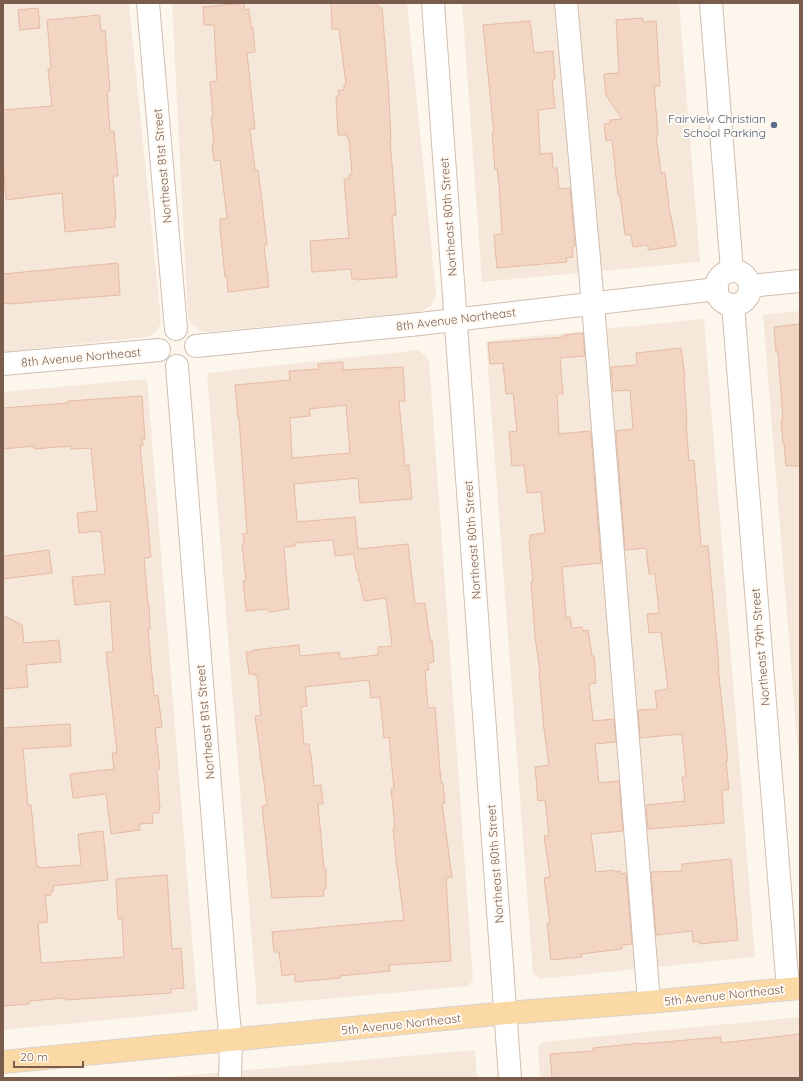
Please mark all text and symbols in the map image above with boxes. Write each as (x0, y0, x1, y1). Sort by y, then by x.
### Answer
street label: Northeast 81st Street (150, 108, 174, 224)
place label: Fairview Christian School Parking (668, 111, 766, 140)
marker: Fairview Christian School Parking (769, 120, 779, 130)
street label: Northeast 80th Street (436, 157, 460, 277)
street label: 8th Avenue Northeast (395, 304, 517, 334)
street label: 8th Avenue Northeast (20, 344, 142, 370)
street label: Northeast 80th Street (460, 480, 484, 600)
street label: Northeast 79th Street (747, 587, 773, 707)
street label: Northeast 81st Street (193, 664, 217, 780)
street label: Northeast 80th Street (483, 804, 507, 924)
street label: 5th Avenue Northeast (663, 981, 785, 1009)
street label: 5th Avenue Northeast (340, 1010, 462, 1038)
scale bar (14, 1043, 83, 1069)
text: 20 m (20, 1049, 48, 1064)

